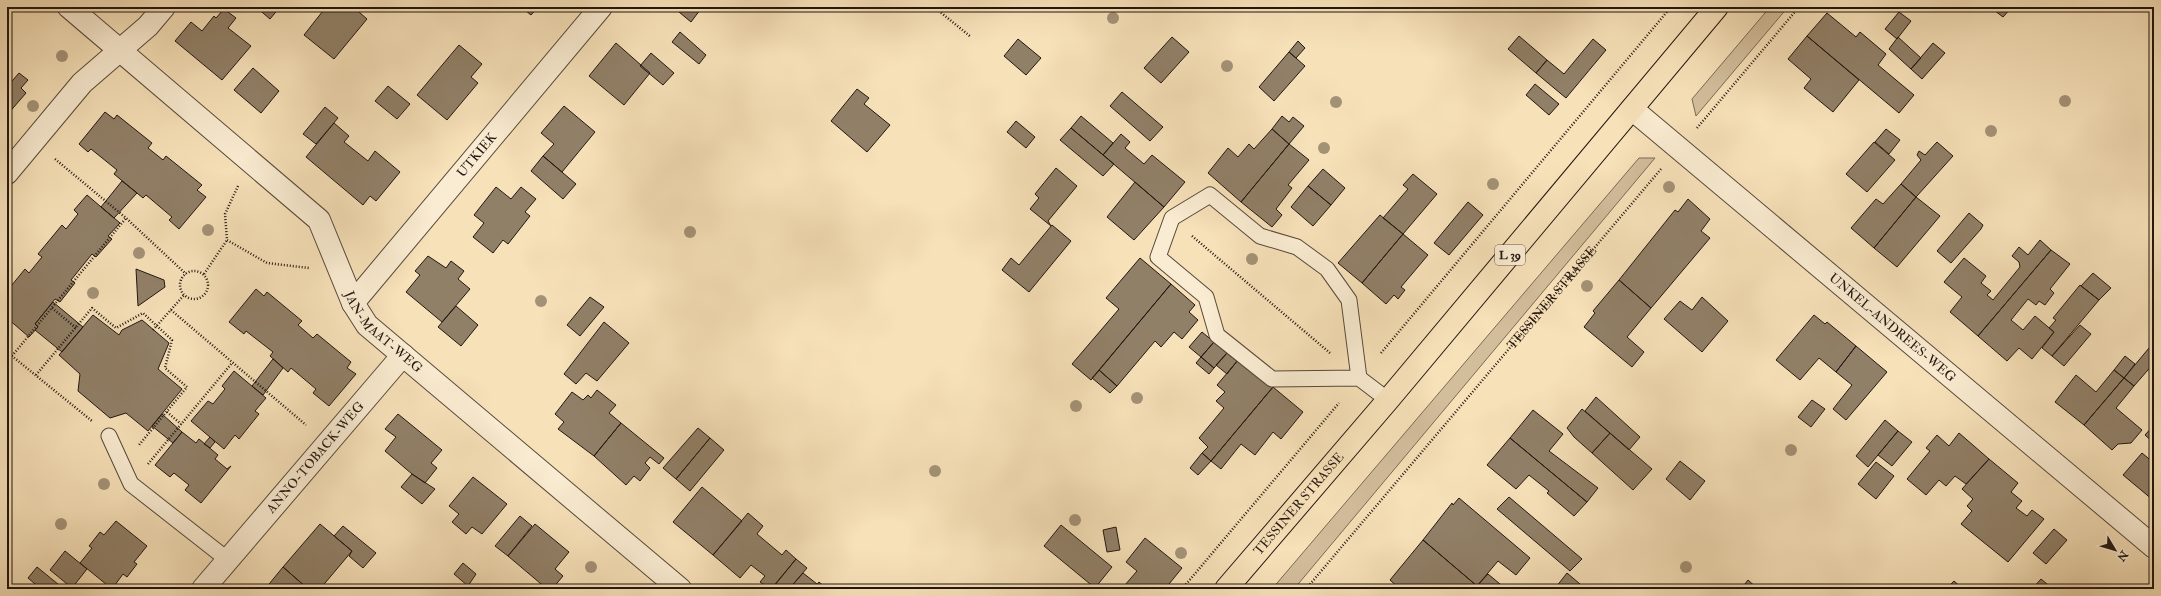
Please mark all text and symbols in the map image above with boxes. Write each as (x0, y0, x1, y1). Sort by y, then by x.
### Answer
street label: UTKIEK (454, 129, 501, 181)
street label: TESSINER STRASSE (1504, 243, 1600, 353)
road number: L 39 (1495, 245, 1525, 265)
street label: UNKEL-ANDREES-WEG (1826, 270, 1959, 385)
street label: JAN-MAAT-WEG (341, 288, 426, 376)
street label: ANNO-TOBACK-WEG (263, 398, 368, 517)
street label: TESSINER STRASSE (1250, 449, 1347, 559)
north arrow (2095, 530, 2135, 570)
text: N (2114, 547, 2131, 565)

